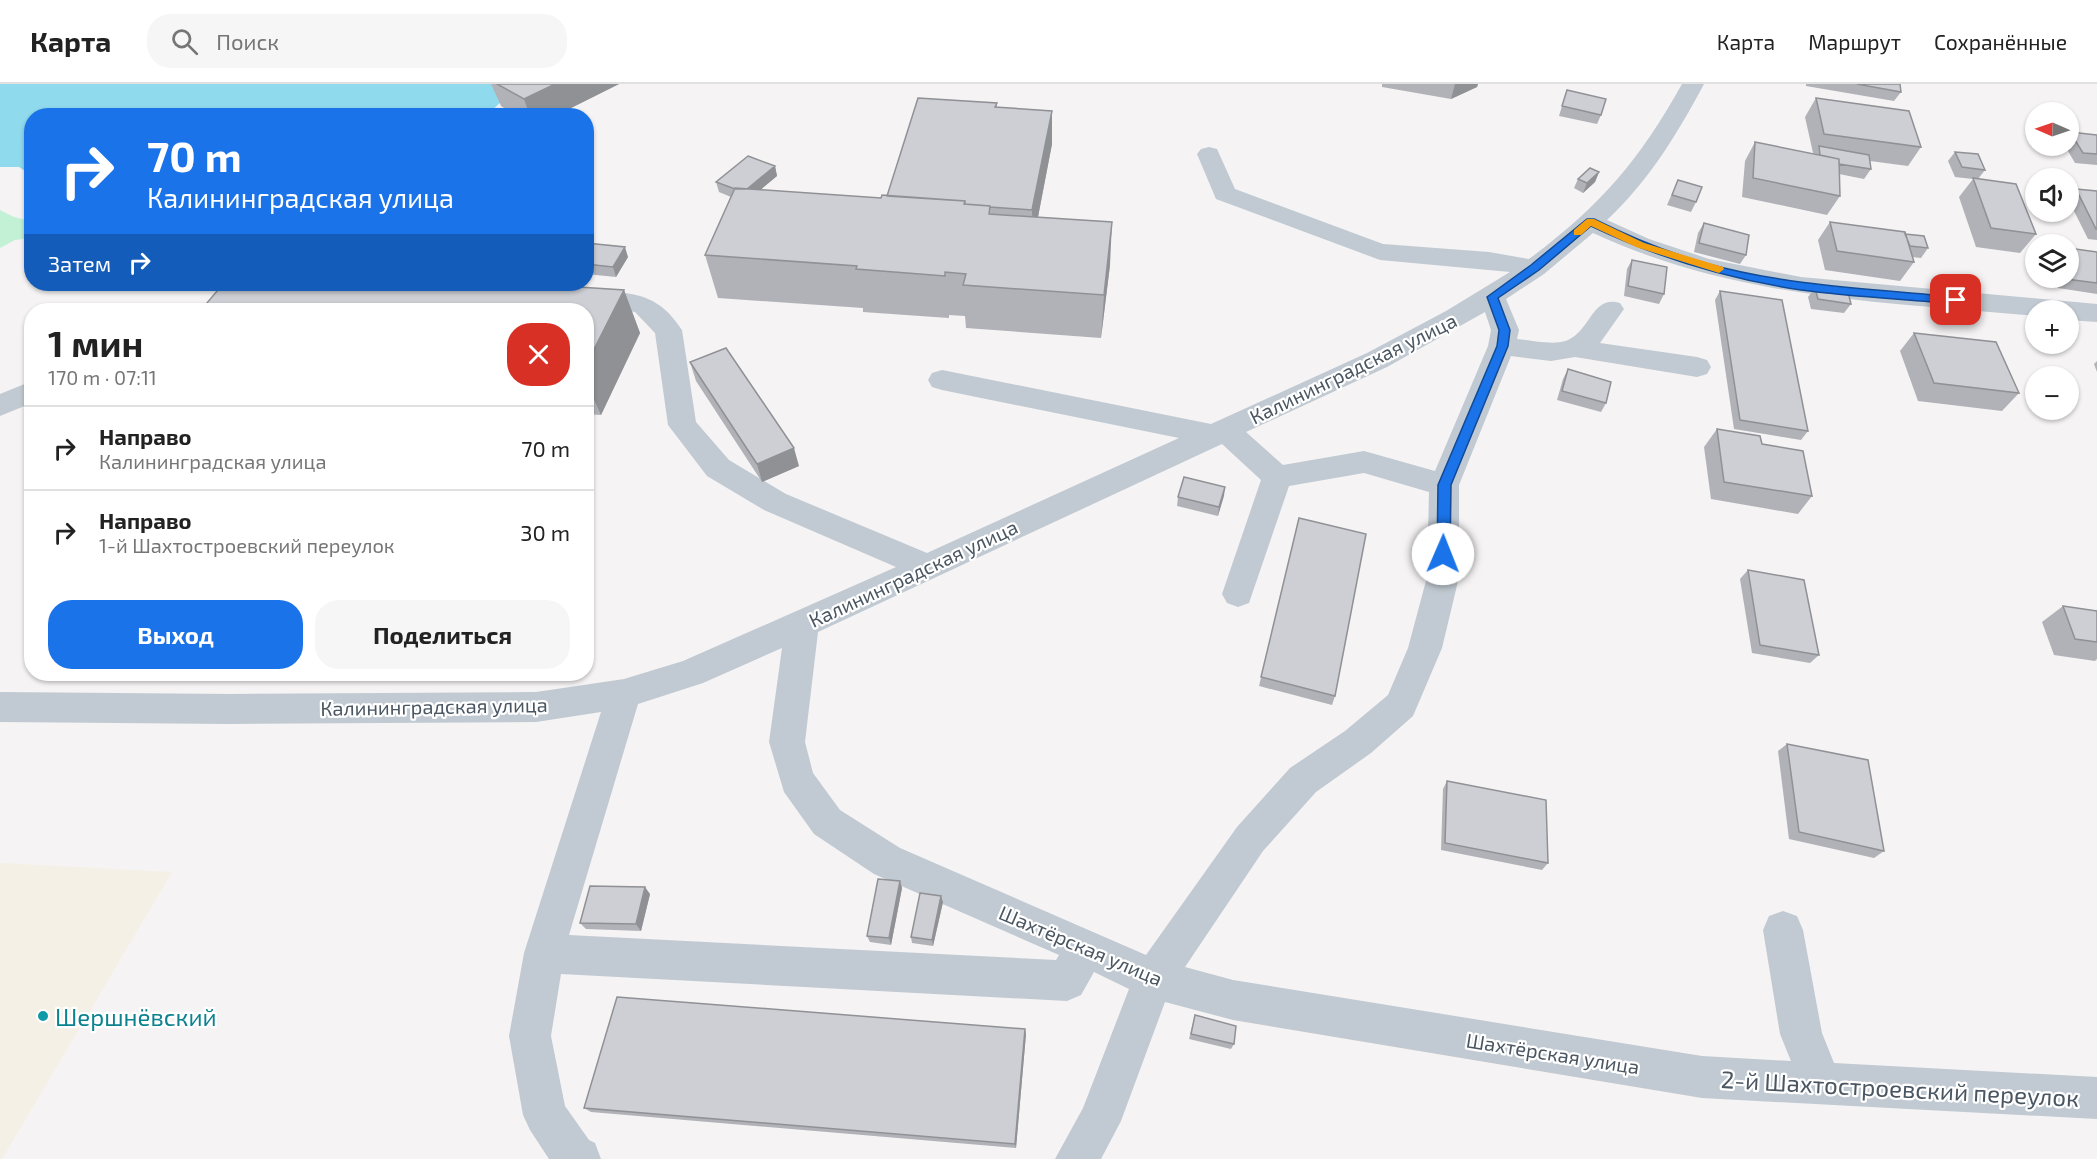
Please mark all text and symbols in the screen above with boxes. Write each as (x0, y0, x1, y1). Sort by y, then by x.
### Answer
search box (147, 14, 567, 68)
text: Карта (30, 24, 111, 58)
icon: search (168, 25, 201, 58)
text: Поиск (216, 28, 279, 54)
text: Карта (1717, 29, 1775, 54)
text: Маршрут (1808, 29, 1901, 54)
text: Сохранённые (1934, 29, 2067, 54)
north arrow (2025, 102, 2079, 156)
map controls (2025, 102, 2079, 420)
text: 70 m (147, 130, 242, 180)
icon: right (48, 132, 126, 210)
button: sound (2025, 168, 2079, 222)
text: Калининградская улица (147, 181, 454, 213)
button: layers (2025, 234, 2079, 288)
icon: right (123, 246, 156, 279)
text: Затем (48, 250, 111, 276)
pin (1930, 274, 1981, 325)
icon: arrive (1939, 283, 1972, 316)
button: + (2025, 300, 2079, 354)
street label: Калининградская улица (1246, 307, 1461, 430)
text: 1 мин (48, 321, 143, 364)
button: close (507, 323, 570, 386)
text: 170 m · 07:11 (48, 365, 157, 389)
button: − (2025, 366, 2079, 420)
text: Направо (99, 423, 192, 449)
icon: right (48, 432, 81, 465)
text: 70 m (521, 435, 570, 461)
text: Калининградская улица (99, 449, 326, 473)
text: Направо (99, 507, 192, 533)
street label: Калининградская улица (805, 514, 1022, 633)
icon: right (48, 516, 81, 549)
text: 30 m (520, 519, 570, 545)
position arrow (1411, 522, 1475, 586)
text: 1-й Шахтостроевский переулок (99, 533, 395, 557)
button: Выход (48, 600, 303, 669)
button: Поделиться (315, 600, 570, 669)
street label: Калининградская улица (320, 692, 548, 721)
street label: Шахтёрская улица (995, 900, 1166, 991)
place label: Шершнёвский (55, 1002, 217, 1031)
marker: Шершнёвский (36, 1009, 50, 1023)
street label: Шахтёрская улица (1464, 1027, 1641, 1080)
street label: 2-й Шахтостроевский переулок (1720, 1064, 2080, 1113)

